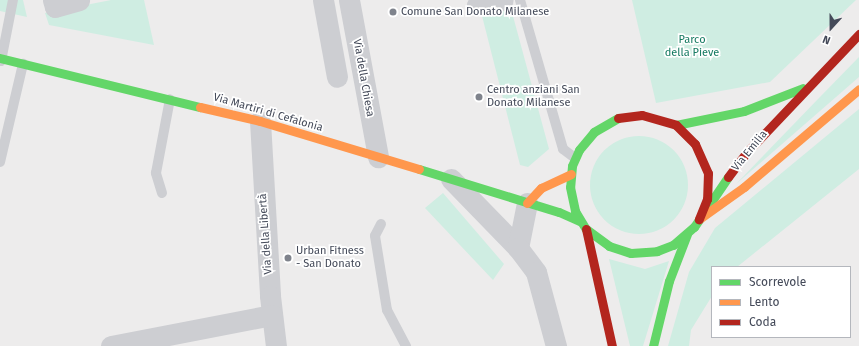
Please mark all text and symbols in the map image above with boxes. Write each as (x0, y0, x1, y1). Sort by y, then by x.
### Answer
place label: Comune San Donato Milanese (401, 5, 549, 19)
marker: Comune San Donato Milanese (388, 7, 398, 17)
north arrow (811, 8, 851, 48)
text: N (821, 32, 832, 47)
park label: Parco della Pieve (665, 34, 719, 60)
street label: Via della Chiesa (350, 38, 376, 118)
place label: Centro anziani San Donato Milanese (487, 84, 580, 110)
street label: Via Martiri di Cefalonia (212, 91, 324, 135)
marker: Centro anziani San Donato Milanese (474, 92, 484, 102)
street label: Via Emilia (730, 128, 770, 174)
street label: Via della Libertà (257, 193, 275, 275)
place label: Urban Fitness - San Donato (296, 245, 364, 271)
marker: Urban Fitness - San Donato (283, 253, 293, 263)
legend (711, 266, 851, 338)
text: Scorrevole (749, 275, 806, 289)
text: Lento (749, 295, 779, 309)
text: Coda (749, 315, 776, 329)

